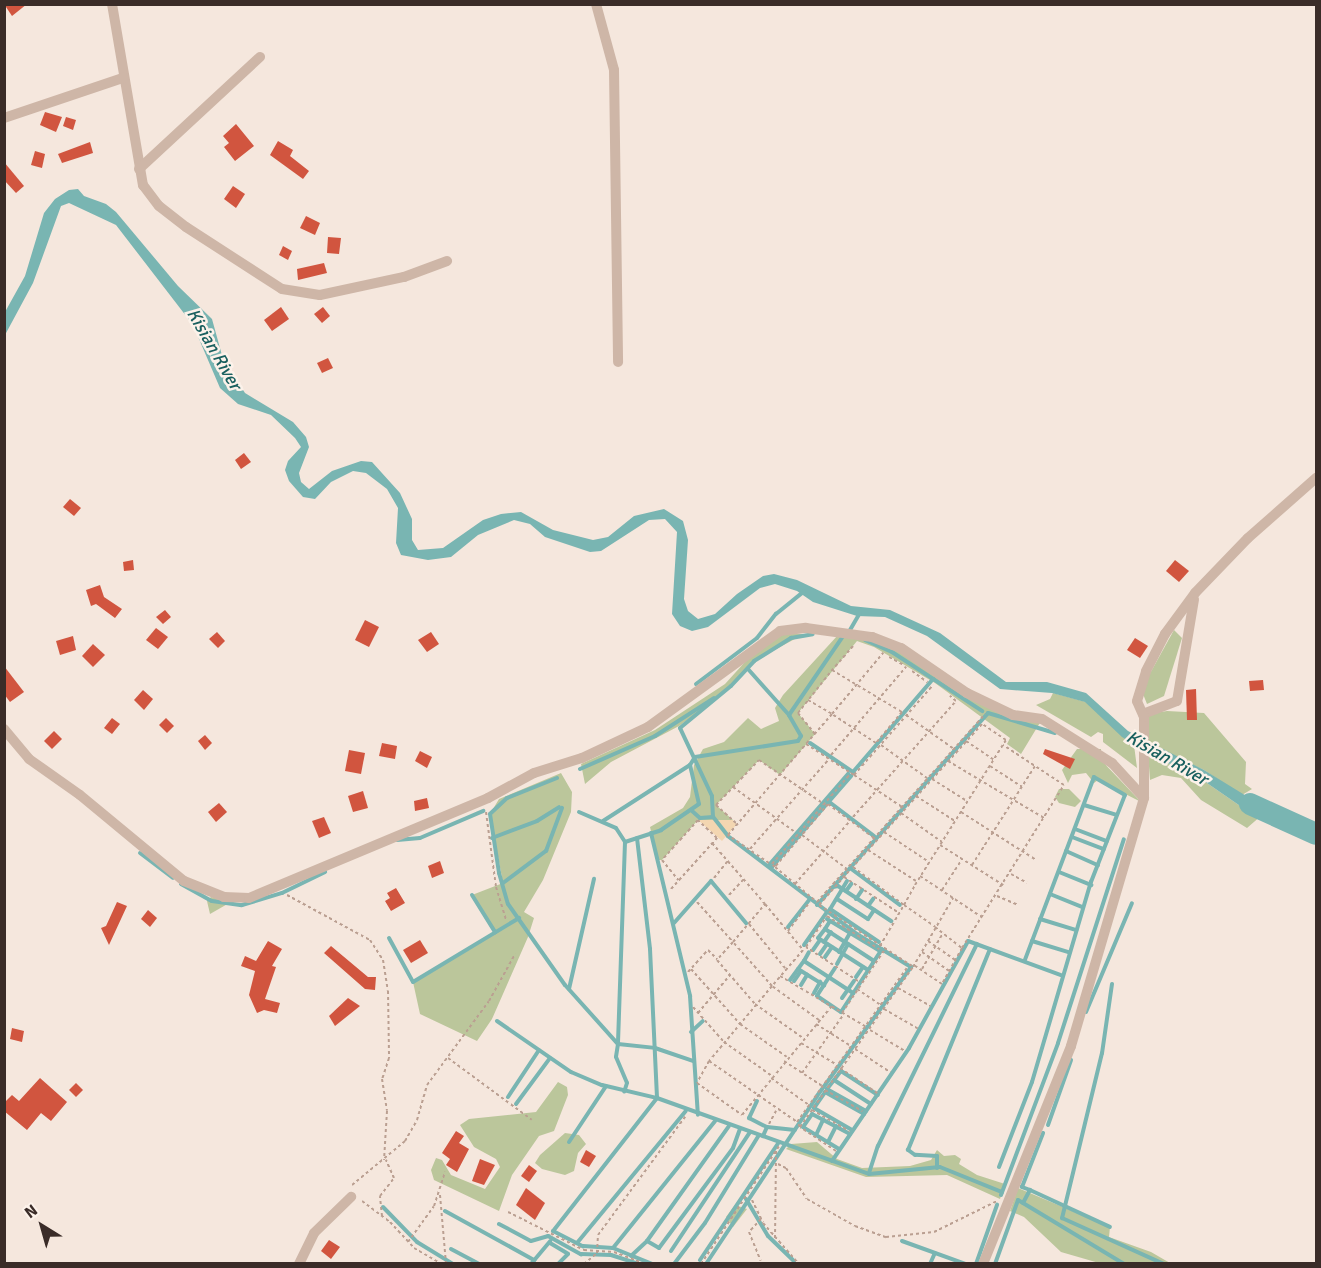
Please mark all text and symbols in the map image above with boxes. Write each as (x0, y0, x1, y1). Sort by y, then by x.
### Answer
water label: Kisian River (182, 304, 246, 394)
water label: Kisian River (1122, 726, 1212, 790)
north arrow (12, 1196, 72, 1256)
text: N (21, 1200, 42, 1223)

